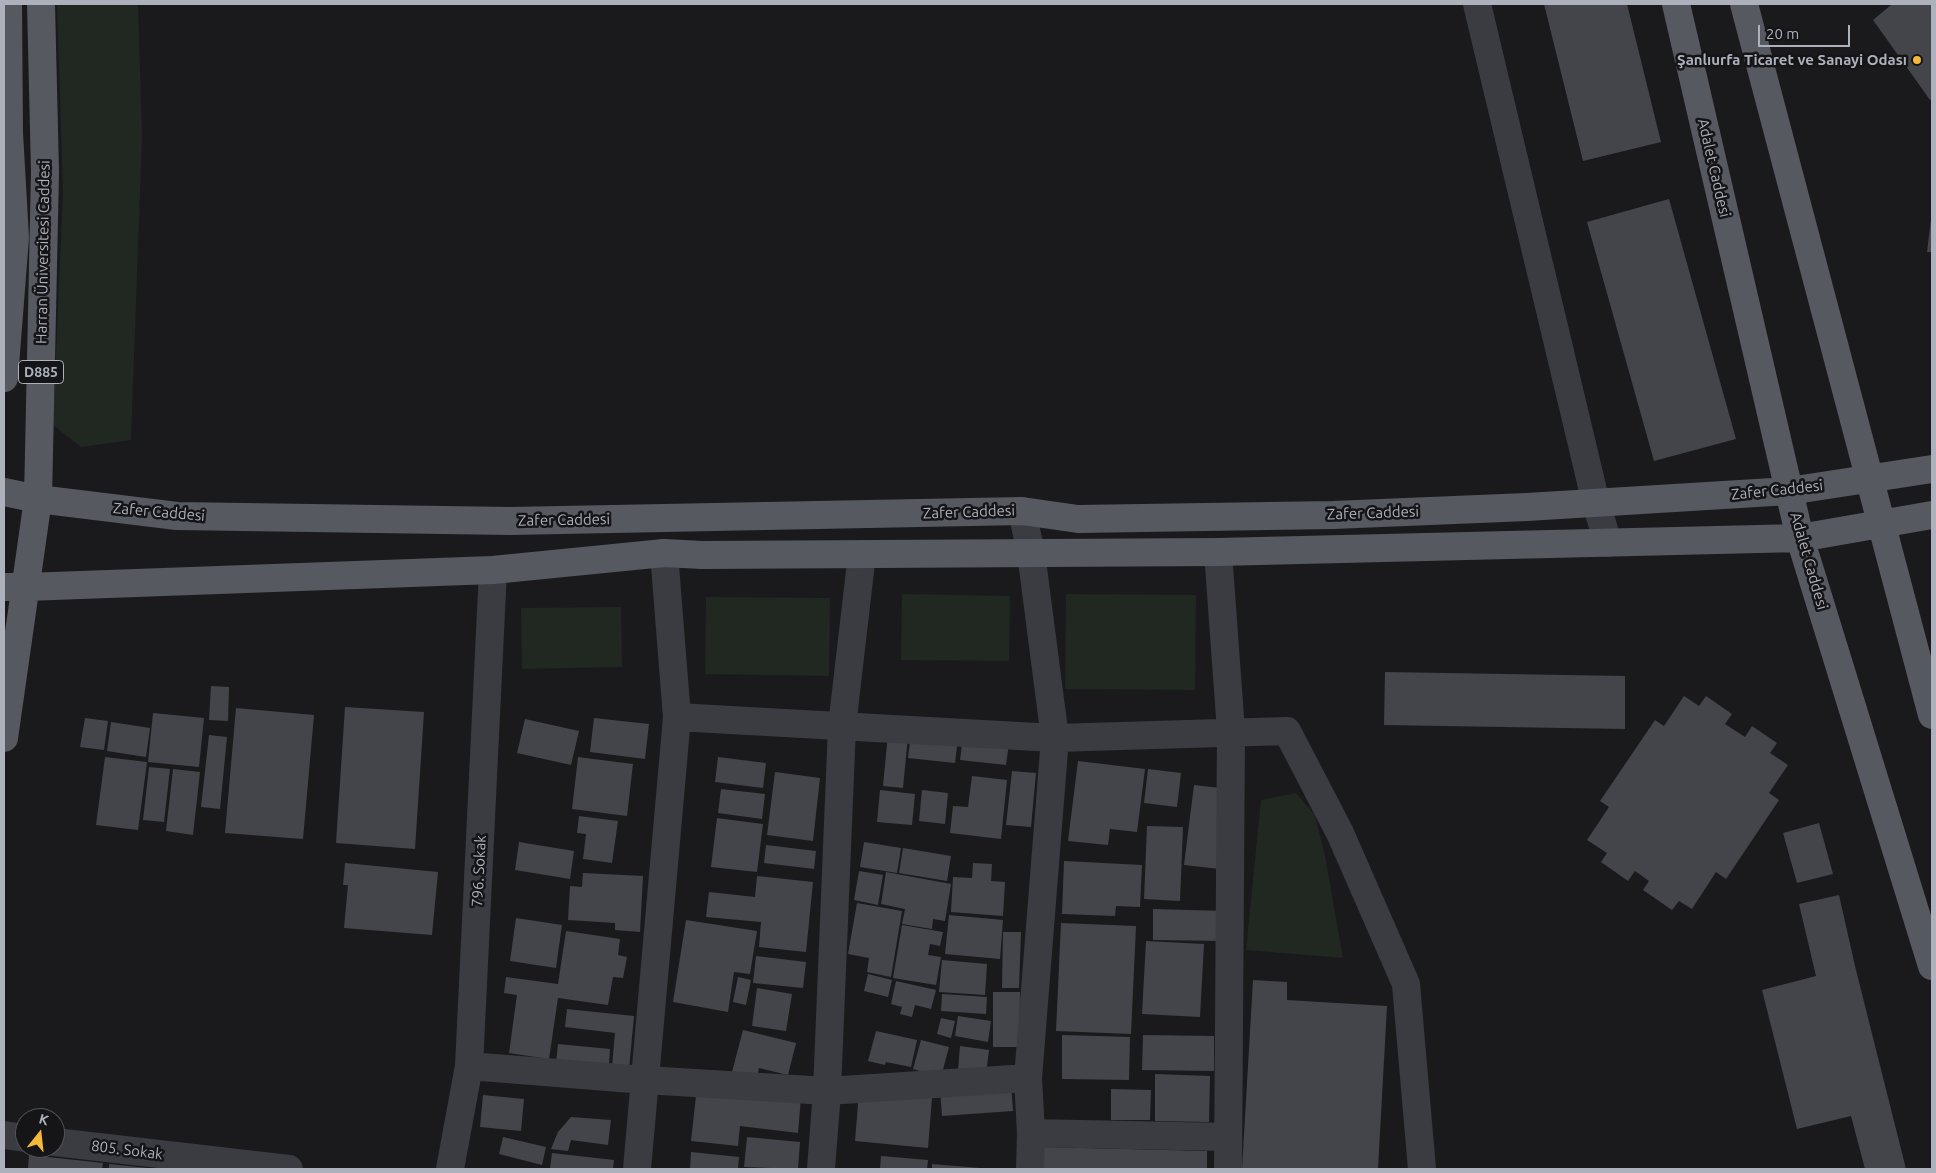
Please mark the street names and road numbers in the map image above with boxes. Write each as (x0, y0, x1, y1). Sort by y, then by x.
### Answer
street label: Adalet Caddesi (1694, 117, 1734, 219)
street label: Harran Üniversitesi Caddesi (32, 160, 54, 344)
road number: D885 (18, 361, 64, 384)
street label: Zafer Caddesi (1730, 476, 1824, 504)
street label: Zafer Caddesi (112, 499, 206, 525)
street label: Zafer Caddesi (923, 501, 1015, 523)
street label: Zafer Caddesi (1327, 502, 1419, 524)
street label: Zafer Caddesi (518, 510, 610, 530)
street label: Adalet Caddesi (1786, 510, 1832, 612)
street label: 796. Sokak (468, 835, 490, 907)
street label: 805. Sokak (90, 1137, 164, 1163)

